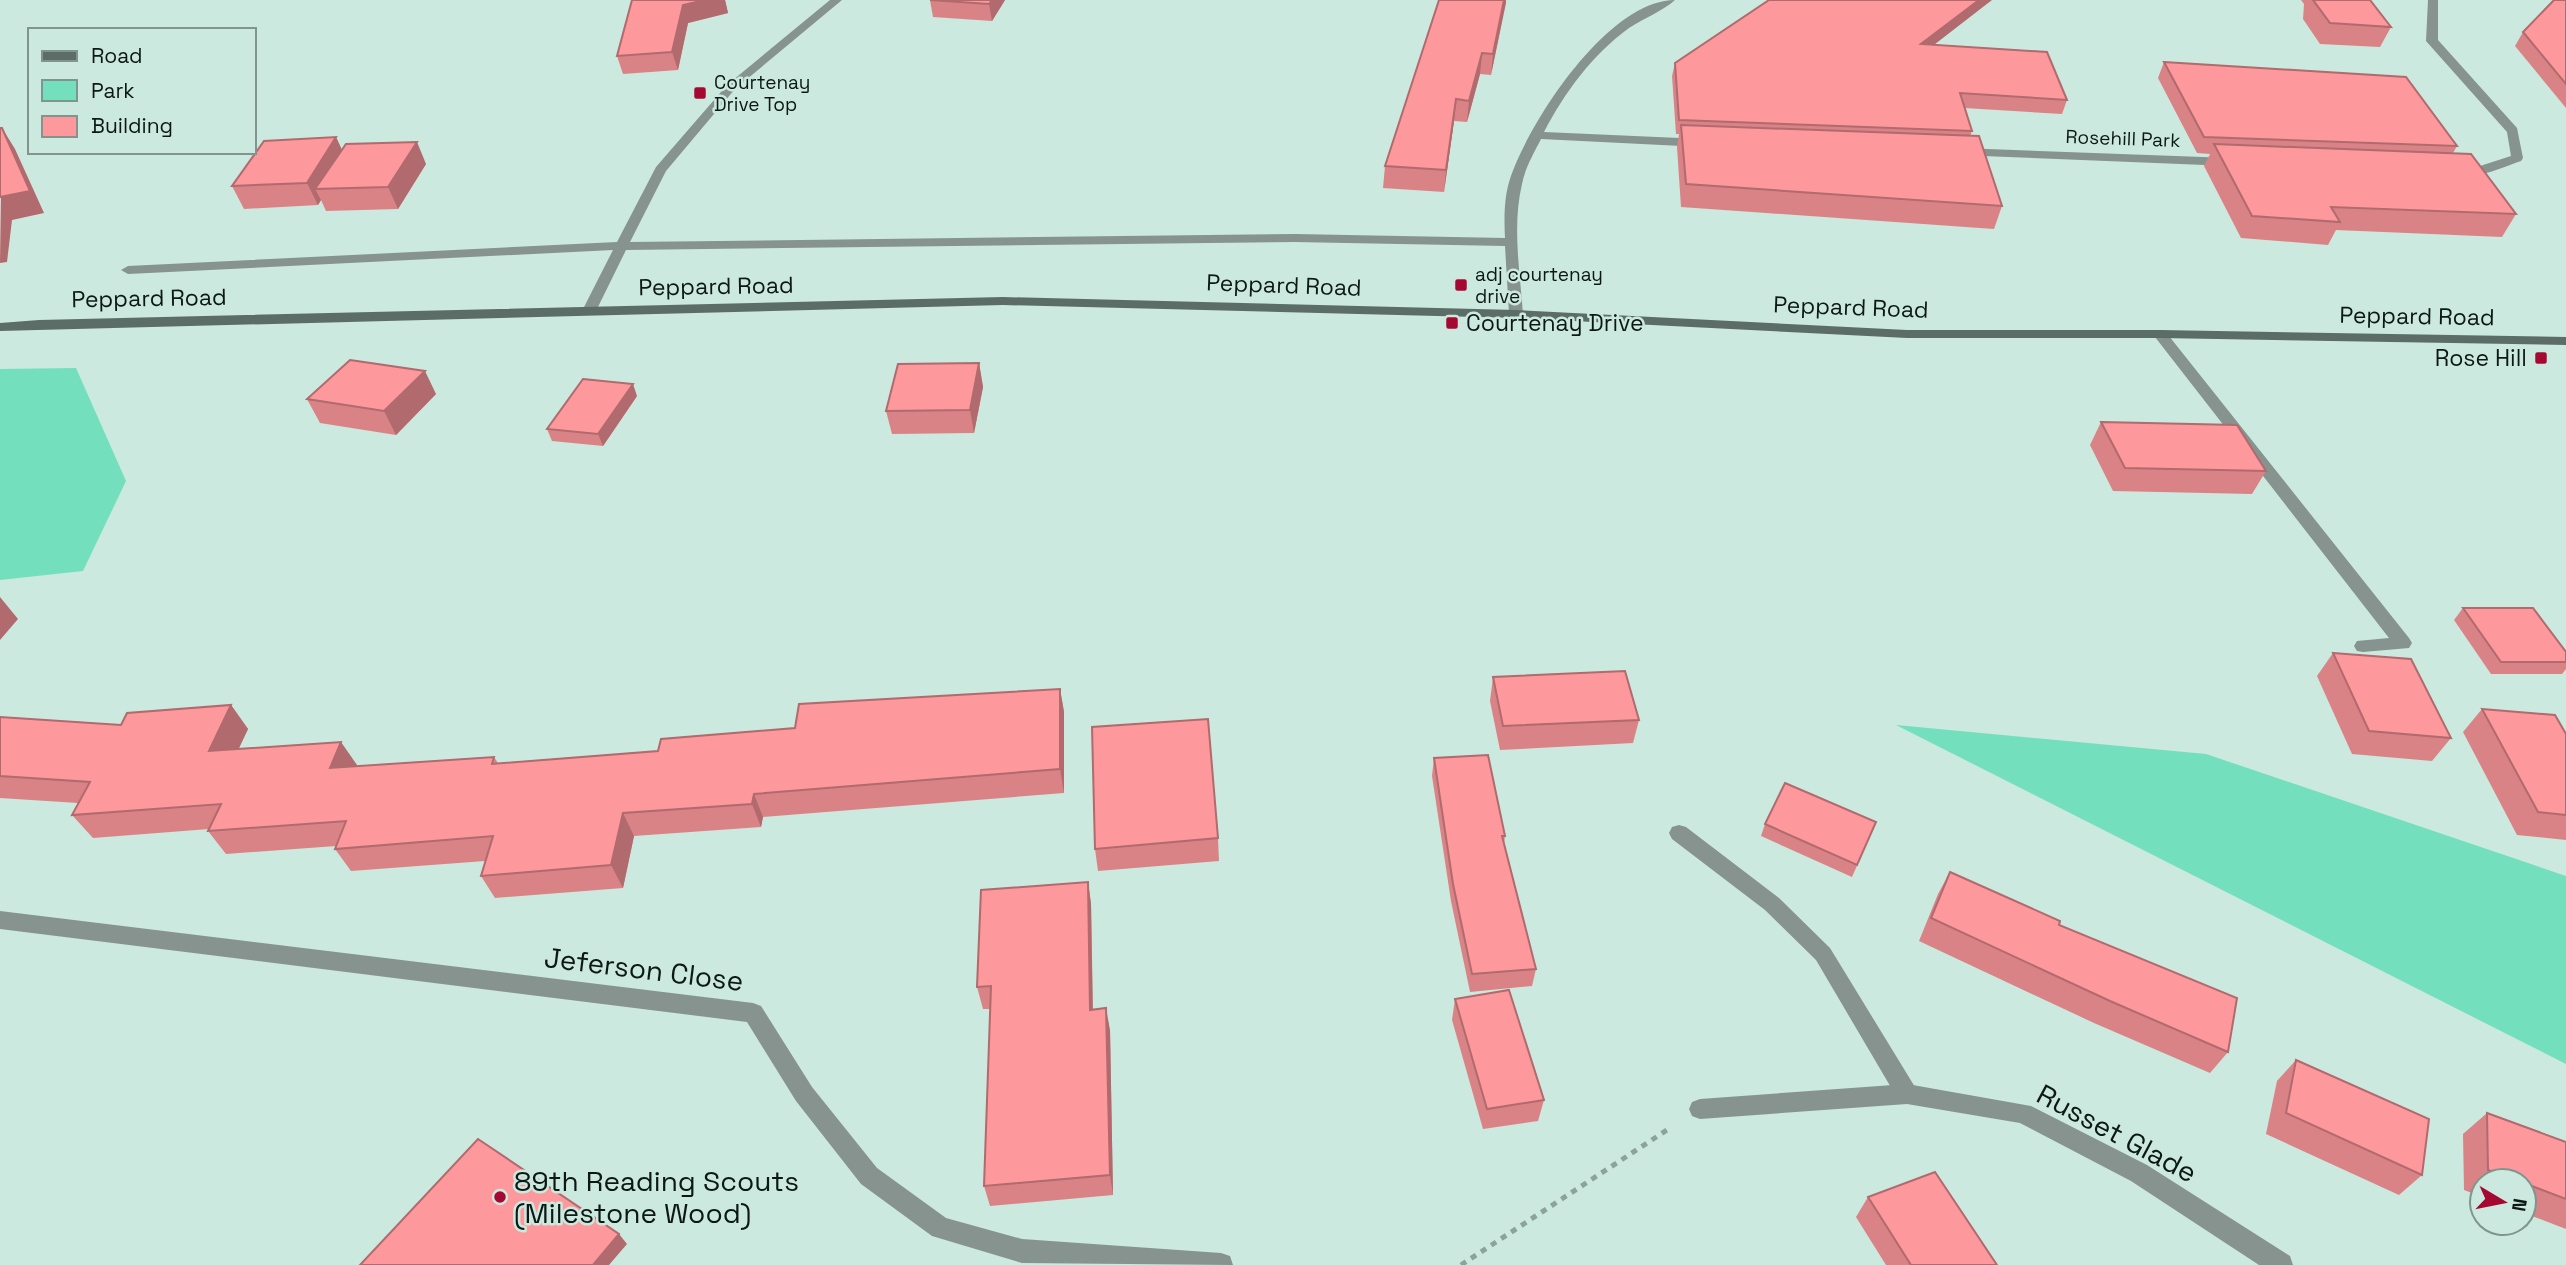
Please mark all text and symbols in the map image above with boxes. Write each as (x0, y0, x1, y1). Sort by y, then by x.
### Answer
legend (28, 28, 256, 154)
text: Road (91, 42, 143, 69)
place label: Courtenay Drive Top (714, 70, 810, 117)
text: Park (91, 77, 135, 104)
marker: Courtenay Drive Top (692, 85, 708, 101)
text: Building (91, 112, 173, 139)
street label: Rosehill Park (2065, 124, 2181, 153)
place label: adj courtenay drive (1475, 262, 1603, 309)
street label: Peppard Road (1206, 267, 1362, 303)
street label: Peppard Road (638, 270, 794, 302)
marker: adj courtenay drive (1453, 277, 1469, 293)
street label: Peppard Road (71, 282, 227, 314)
street label: Peppard Road (1773, 289, 1929, 325)
street label: Peppard Road (2339, 300, 2495, 332)
place label: Courtenay Drive (1466, 308, 1644, 338)
marker: Courtenay Drive (1444, 315, 1460, 331)
place label: Rose Hill (2435, 343, 2527, 373)
marker: Rose Hill (2533, 350, 2549, 366)
street label: Jeferson Close (542, 939, 746, 999)
street label: Russet Glade (2031, 1076, 2203, 1190)
place label: 89th Reading Scouts (Milestone Wood) (514, 1163, 799, 1231)
north arrow (2468, 1167, 2538, 1237)
marker: 89th Reading Scouts (Milestone Wood) (492, 1189, 508, 1205)
text: N (2506, 1196, 2533, 1213)

